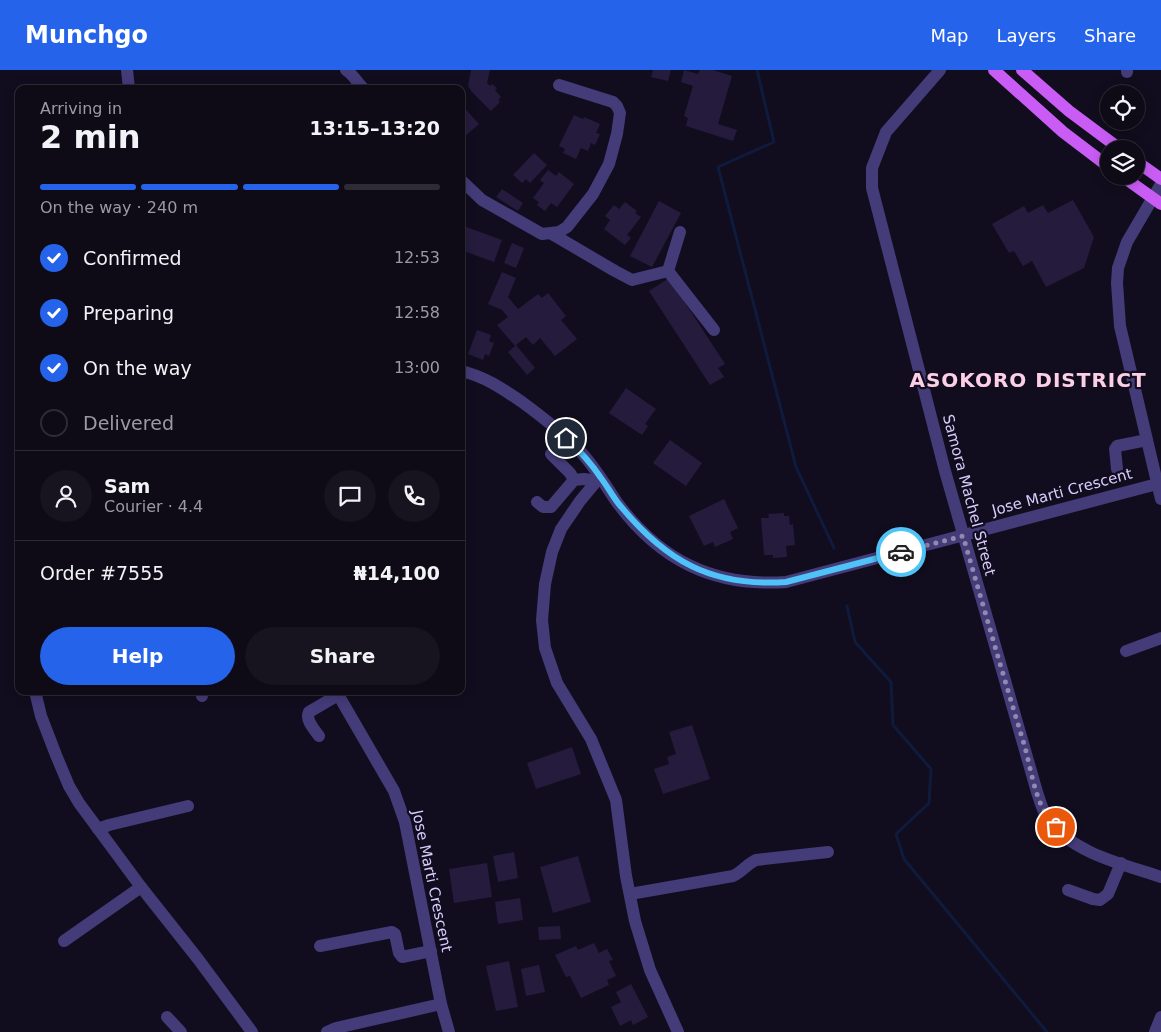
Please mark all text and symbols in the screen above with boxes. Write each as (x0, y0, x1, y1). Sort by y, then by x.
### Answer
text: Munchgo (25, 21, 148, 49)
text: Map (930, 25, 968, 46)
text: Layers (996, 25, 1056, 46)
text: Share (1084, 25, 1136, 46)
map controls (1100, 85, 1145, 185)
button: locate (1100, 85, 1145, 130)
text: Arriving in (40, 99, 122, 118)
text: 13:15–13:20 (310, 117, 440, 139)
text: 2 min (40, 118, 141, 156)
button: layers (1100, 140, 1145, 185)
text: On the way · 240 m (40, 198, 198, 217)
icon: check (40, 244, 68, 272)
text: Confirmed (83, 247, 182, 269)
text: 12:53 (394, 248, 440, 267)
icon: check (40, 299, 68, 327)
text: Preparing (83, 302, 174, 324)
text: 12:58 (394, 303, 440, 322)
icon: check (40, 354, 68, 382)
text: On the way (83, 357, 192, 379)
text: 13:00 (394, 358, 440, 377)
district label: ASOKORO DISTRICT (909, 368, 1147, 392)
text: Delivered (83, 412, 174, 434)
street label: Samora Machel Street (939, 412, 999, 578)
pin (545, 417, 587, 459)
icon: home (552, 424, 580, 452)
street label: Jose Marti Crescent (989, 465, 1134, 520)
button: person (40, 470, 92, 522)
button: chat (324, 470, 376, 522)
button: phone (388, 470, 440, 522)
text: Sam (104, 475, 150, 497)
text: Courier · 4.4 (104, 497, 203, 516)
courier (876, 527, 926, 577)
icon: car (887, 538, 915, 566)
text: Order #7555 (40, 562, 164, 584)
text: ₦14,100 (353, 562, 440, 584)
button: Help (40, 627, 235, 685)
button: Share (245, 627, 440, 685)
pin (1035, 806, 1077, 848)
street label: Jose Marti Crescent (408, 807, 456, 954)
icon: bag (1042, 813, 1070, 841)

